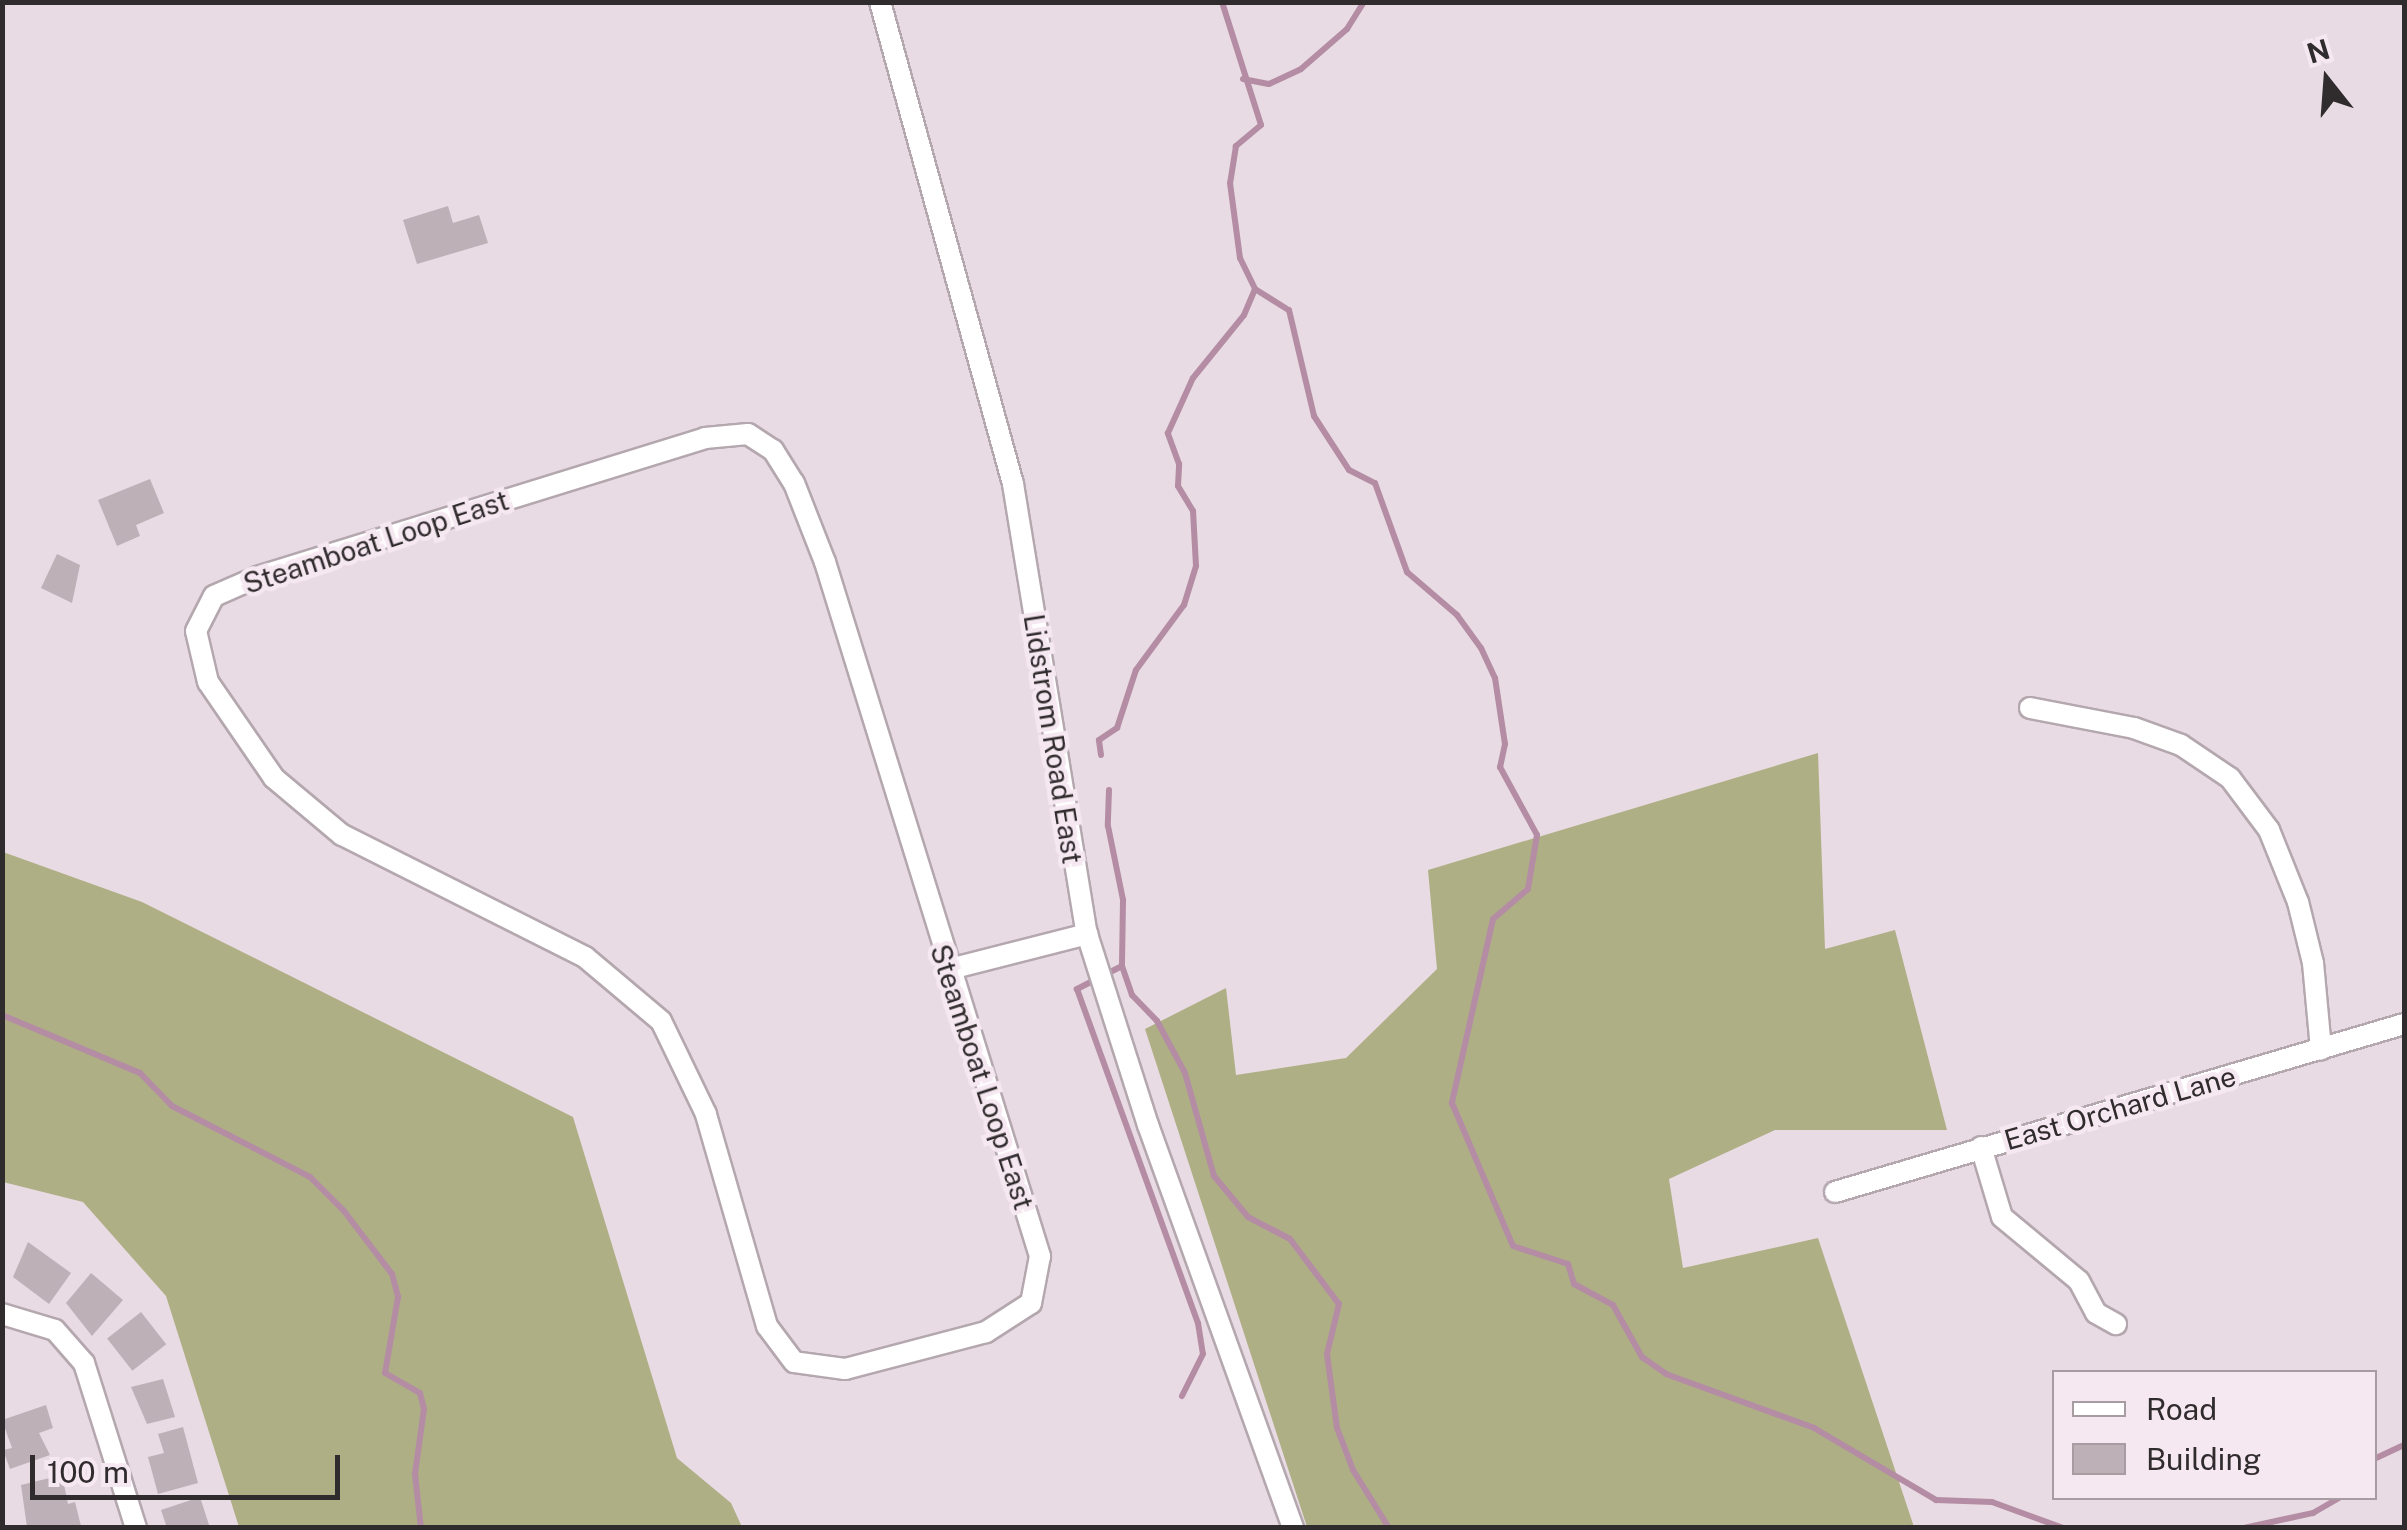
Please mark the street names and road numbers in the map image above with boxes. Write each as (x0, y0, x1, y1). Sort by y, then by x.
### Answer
street label: Steamboat Loop East (239, 483, 513, 601)
street label: Lidstrom Road East (1017, 612, 1089, 866)
street label: Steamboat Loop East (923, 940, 1041, 1214)
street label: East Orchard Lane (2000, 1059, 2240, 1157)

